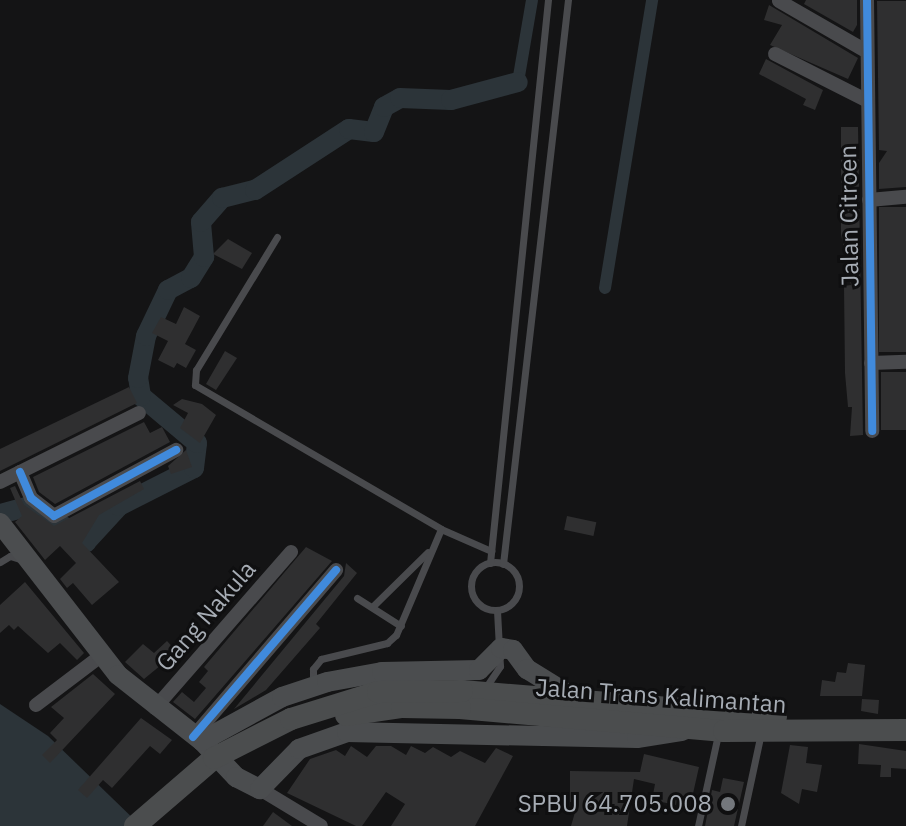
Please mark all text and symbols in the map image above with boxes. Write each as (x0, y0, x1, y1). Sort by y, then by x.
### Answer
street label: Jalan Citroen (833, 145, 865, 287)
street label: Gang Nakula (150, 555, 262, 677)
street label: Jalan Trans Kalimantan (535, 673, 787, 719)
place label: SPBU 64.705.008 (518, 790, 712, 818)
marker: SPBU 64.705.008 (719, 795, 737, 813)

